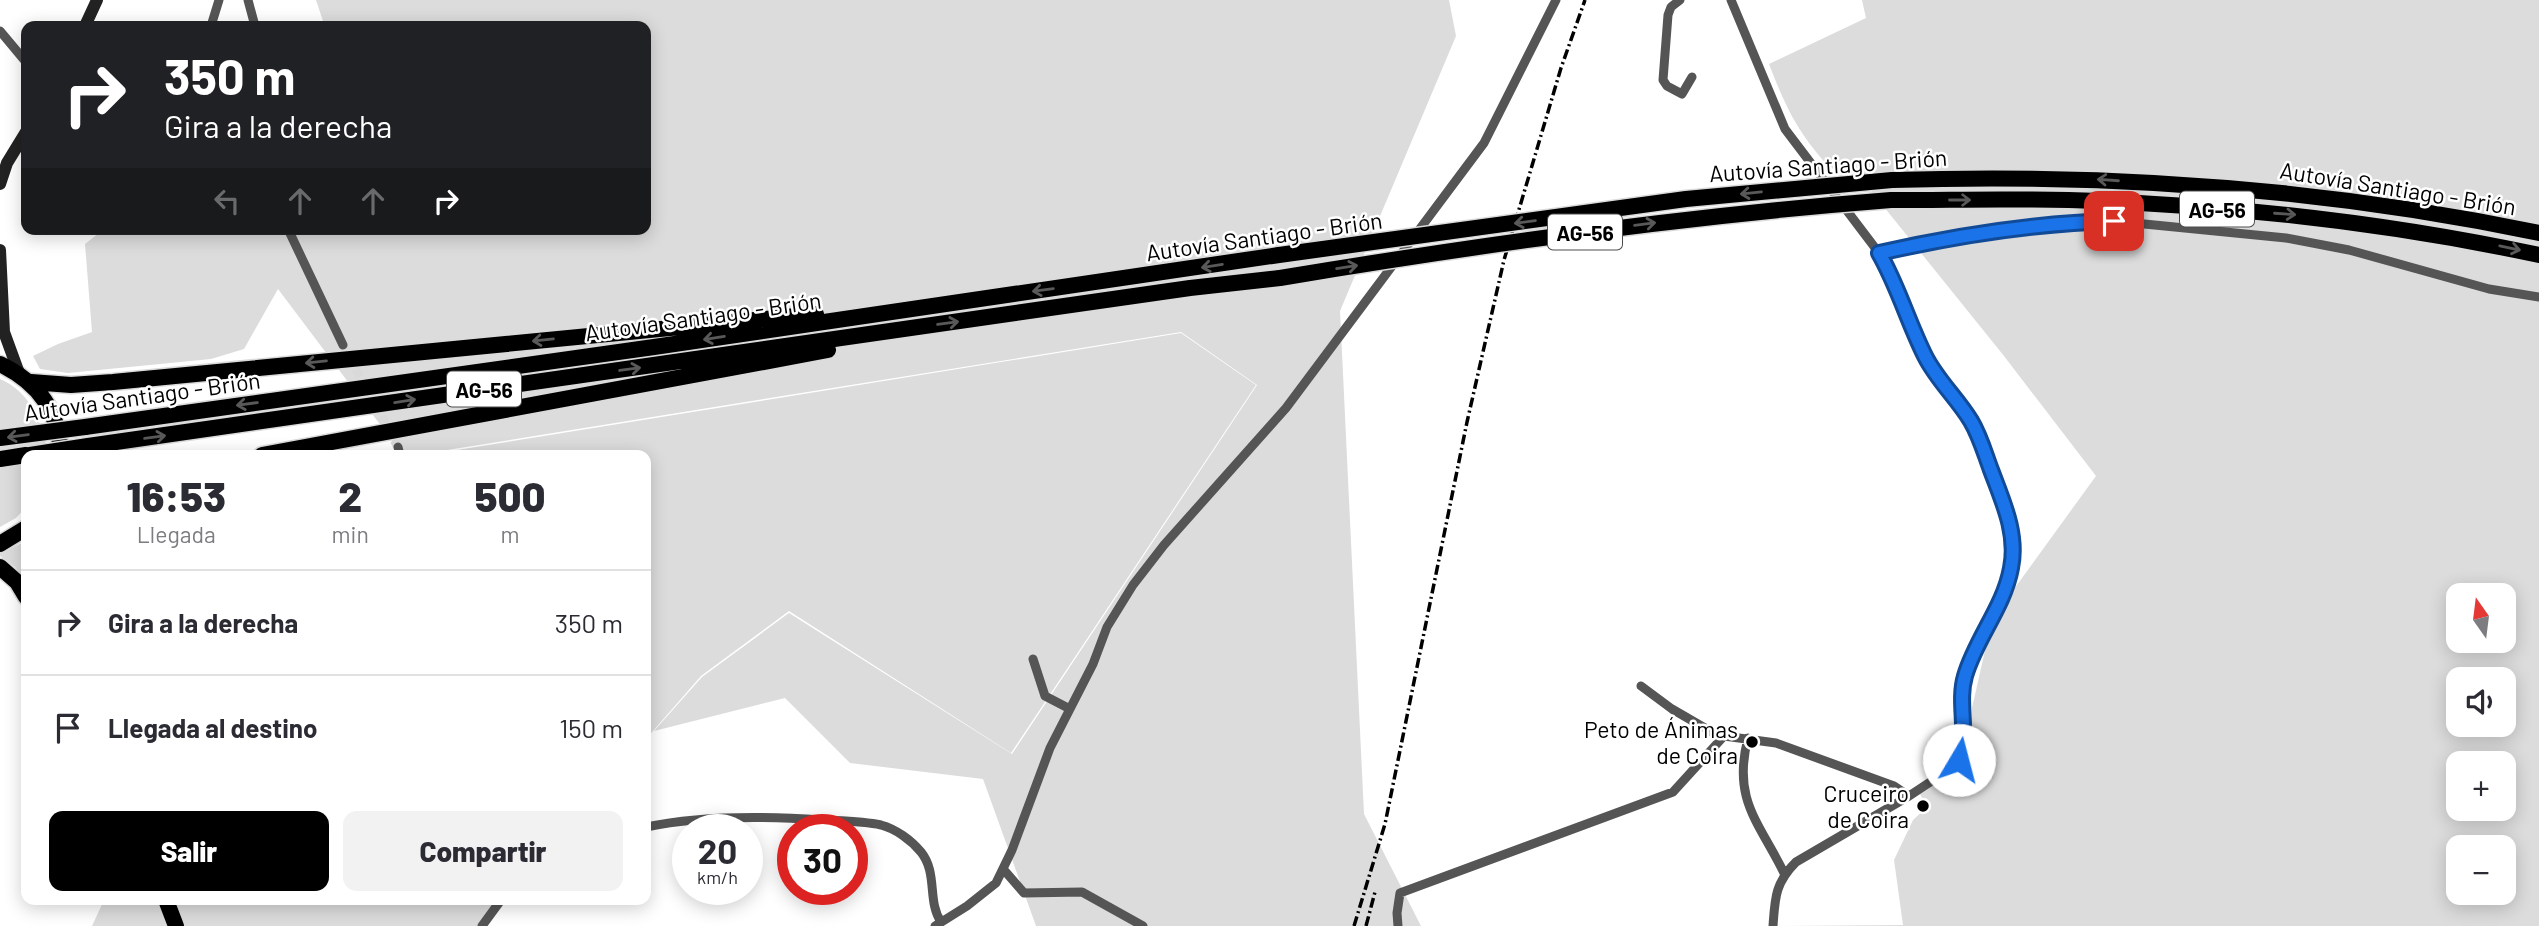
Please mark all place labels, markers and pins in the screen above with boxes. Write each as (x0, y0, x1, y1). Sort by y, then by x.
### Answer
pin (2084, 191, 2144, 251)
place label: Peto de Ánimas de Coira (1584, 715, 1738, 769)
marker: Peto de Ánimas de Coira (1744, 734, 1760, 750)
place label: Cruceiro de Coira (1824, 779, 1909, 833)
marker: Cruceiro de Coira (1915, 798, 1931, 814)

